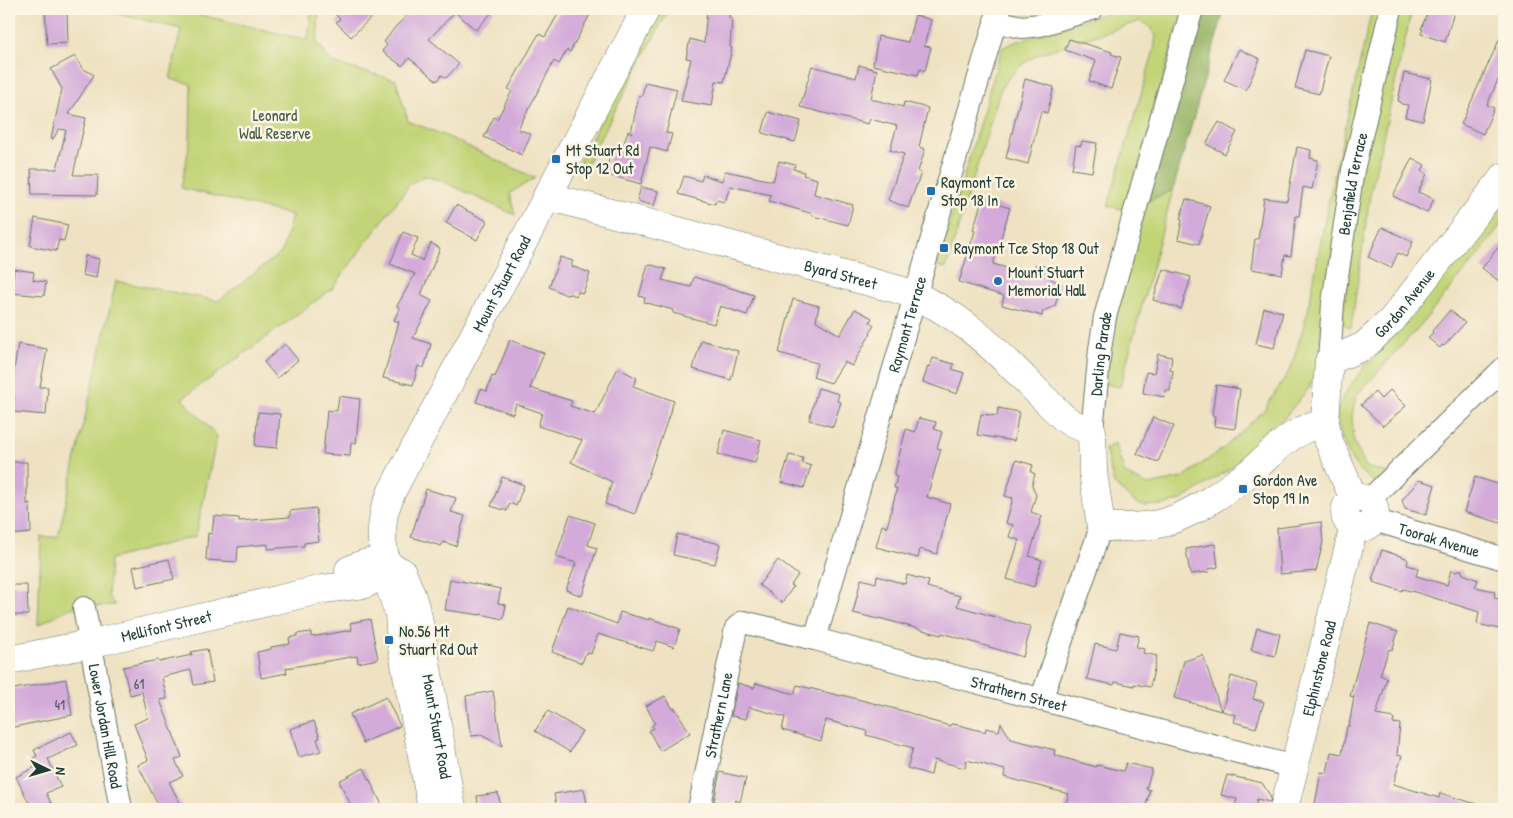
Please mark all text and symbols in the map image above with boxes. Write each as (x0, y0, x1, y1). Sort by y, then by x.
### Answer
park label: Leonard Wall Reserve (239, 104, 312, 144)
street label: Benjafield Terrace (1332, 130, 1373, 236)
place label: Mt Stuart Rd Stop 12 Out (566, 139, 639, 179)
marker: Mt Stuart Rd Stop 12 Out (550, 153, 562, 165)
place label: Raymont Tce Stop 18 In (941, 171, 1016, 211)
marker: Raymont Tce Stop 18 In (925, 185, 937, 197)
street label: Mount Stuart Road (467, 232, 536, 336)
place label: Raymont Tce Stop 18 Out (954, 237, 1099, 259)
marker: Raymont Tce Stop 18 Out (938, 242, 950, 254)
street label: Byard Street (802, 254, 880, 295)
place label: Mount Stuart Memorial Hall (1008, 261, 1086, 301)
street label: Gordon Avenue (1369, 263, 1440, 343)
street label: Raymont Terrace (882, 273, 932, 375)
marker: Mount Stuart Memorial Hall (992, 275, 1004, 287)
street label: Darling Parade (1084, 308, 1117, 397)
place label: Gordon Ave Stop 19 In (1253, 469, 1318, 509)
marker: Gordon Ave Stop 19 In (1237, 483, 1249, 495)
street label: Toorak Avenue (1396, 517, 1483, 562)
street label: Mellifont Street (119, 604, 214, 647)
street label: Elphinstone Road (1296, 618, 1341, 718)
place label: No.56 Mt Stuart Rd Out (399, 620, 478, 660)
marker: No.56 Mt Stuart Rd Out (383, 634, 395, 646)
street label: Lower Jordan Hill Road (84, 662, 128, 790)
street label: Strathern Lane (699, 670, 738, 760)
street label: Strathern Street (969, 670, 1070, 717)
street label: Mount Stuart Road (417, 672, 457, 780)
house number: 61 (134, 674, 144, 693)
house number: 41 (55, 695, 65, 714)
north arrow (22, 746, 72, 796)
text: N (52, 767, 71, 776)

